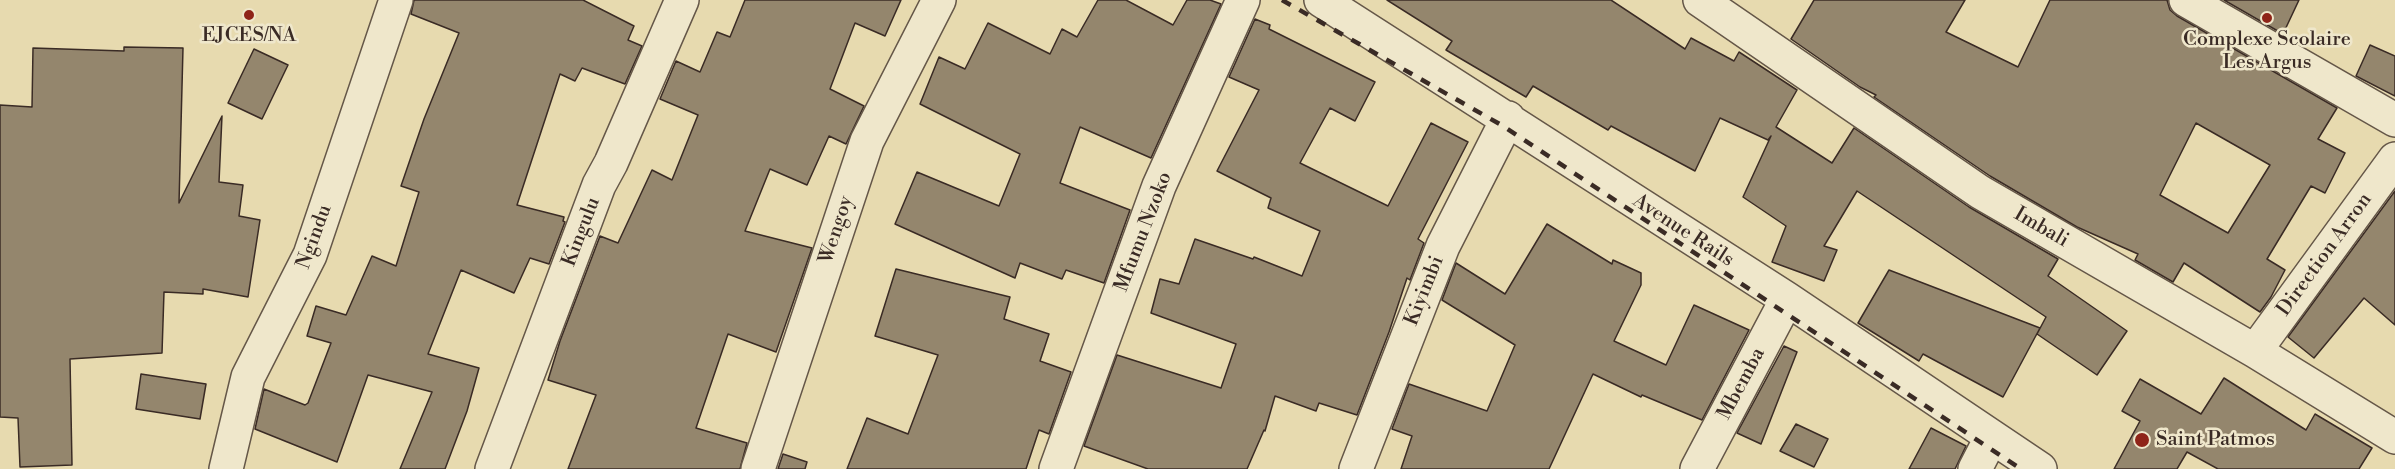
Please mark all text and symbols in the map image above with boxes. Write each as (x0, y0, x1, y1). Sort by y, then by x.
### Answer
marker: EJCES/NA (242, 8, 256, 22)
marker: Complexe Scolaire Les Argus (2260, 11, 2274, 25)
place label: EJCES/NA (202, 24, 296, 48)
place label: Complexe Scolaire Les Argus (2183, 28, 2351, 75)
street label: Mfumu Nzoko (1110, 169, 1178, 295)
street label: Avenue Rails (1628, 189, 1738, 273)
street label: Direction Arron (2272, 189, 2378, 321)
street label: Wengoy (815, 193, 859, 267)
street label: Kingulu (558, 194, 606, 270)
street label: Ngindu (292, 202, 338, 272)
street label: Imbali (2009, 203, 2073, 253)
street label: Kiyimbi (1400, 253, 1450, 329)
street label: Mbemba (1713, 344, 1771, 424)
place label: Saint Patmos (2156, 428, 2275, 452)
marker: Saint Patmos (2133, 431, 2151, 449)

